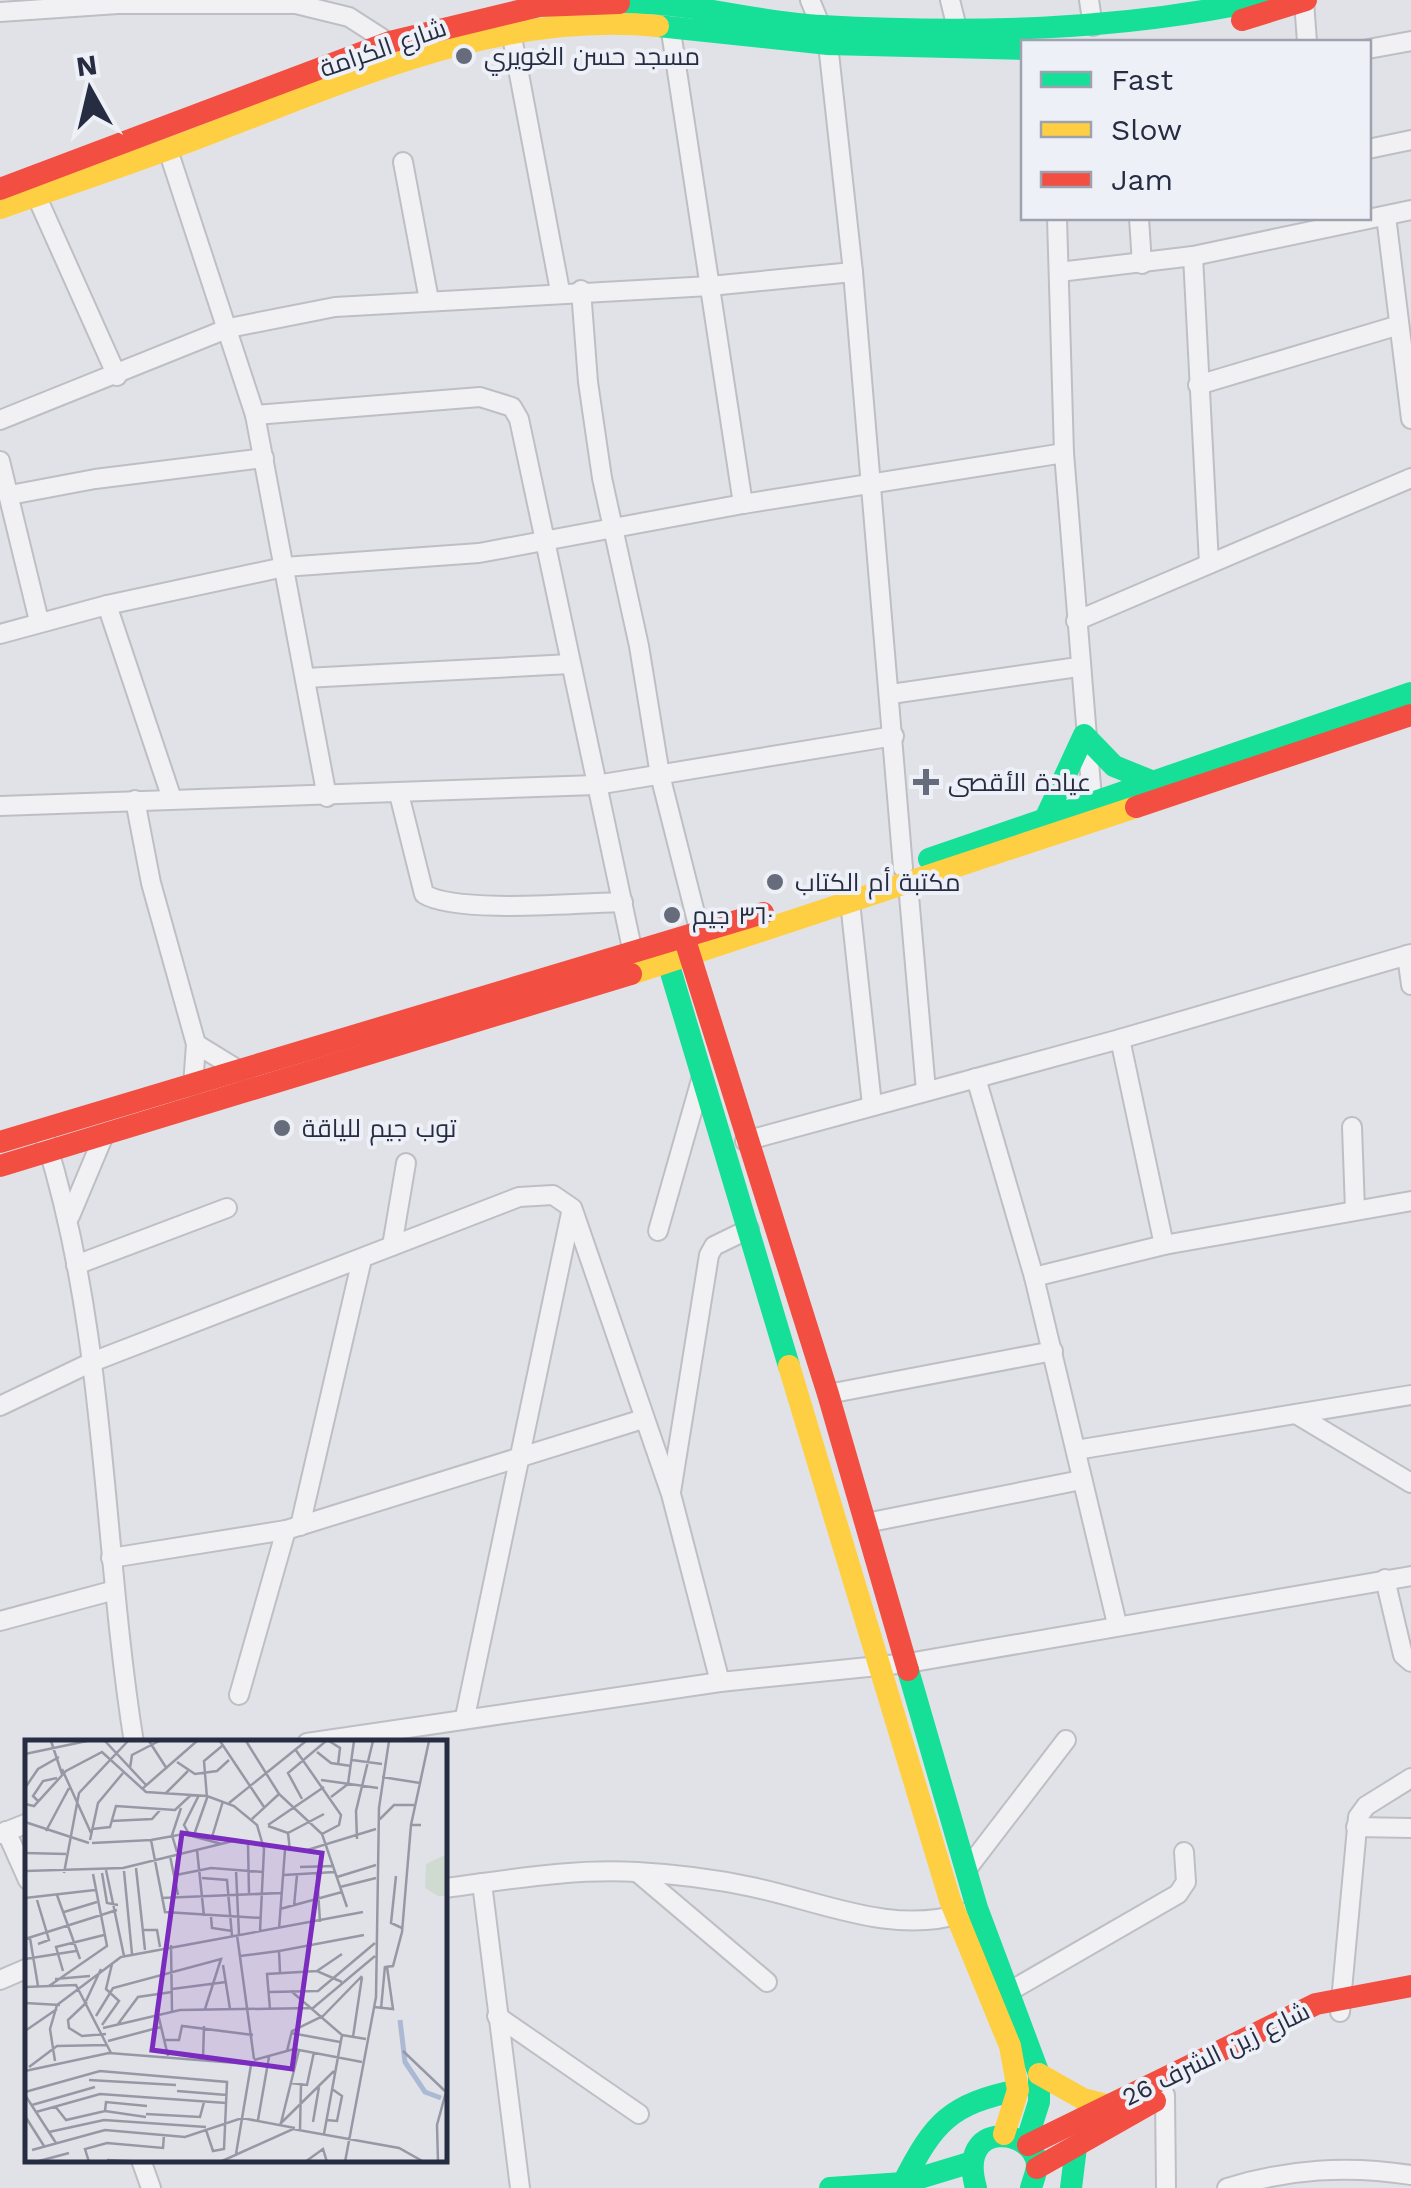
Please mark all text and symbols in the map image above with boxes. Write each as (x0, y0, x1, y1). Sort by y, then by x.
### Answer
street label: شارع الكرامة (316, 13, 451, 85)
north arrow (40, 40, 140, 140)
legend (1021, 40, 1371, 220)
place label: مسجد حسن الغويري (484, 42, 700, 76)
marker: مسجد حسن الغويري (453, 45, 475, 67)
text: N (74, 48, 99, 84)
text: Fast (1111, 62, 1174, 97)
text: Slow (1111, 112, 1182, 147)
text: Jam (1111, 162, 1173, 197)
place label: عيادة الأقصى (948, 768, 1091, 797)
marker: عيادة الأقصى (913, 769, 939, 795)
place label: مكتبة أم الكتاب (795, 866, 961, 900)
marker: مكتبة أم الكتاب (764, 871, 786, 893)
place label: ٣٦٠ جيم (692, 901, 773, 933)
marker: ٣٦٠ جيم (661, 904, 683, 926)
place label: توب جيم للياقة (302, 1114, 457, 1146)
marker: توب جيم للياقة (271, 1117, 293, 1139)
inset map (25, 1740, 448, 2163)
street label: شارع زين الشرف 26 (1118, 1996, 1315, 2114)

